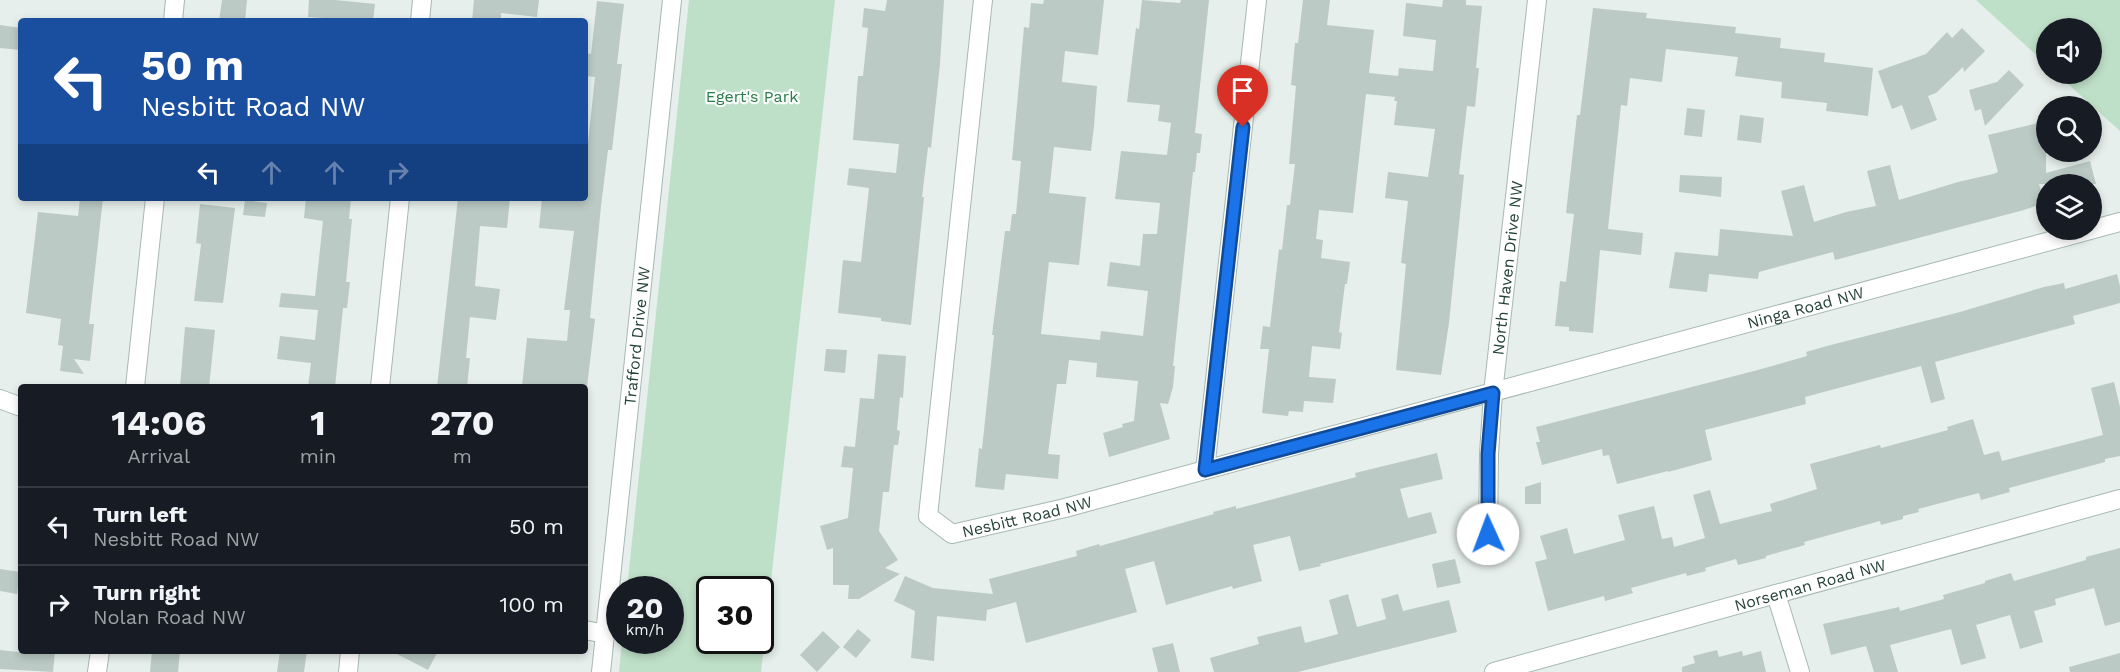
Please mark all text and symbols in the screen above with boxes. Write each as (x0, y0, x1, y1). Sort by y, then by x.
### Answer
map controls (2036, 18, 2102, 240)
button: sound (2036, 18, 2102, 84)
text: 50 m (141, 41, 244, 90)
icon: left (42, 42, 120, 120)
pin (1217, 65, 1268, 127)
icon: arrive (1226, 74, 1259, 107)
park label: Egert's Park (706, 87, 798, 106)
text: Nesbitt Road NW (141, 91, 366, 123)
button: search (2036, 96, 2102, 162)
icon: left (192, 156, 225, 189)
icon: ahead (255, 156, 288, 189)
icon: ahead (318, 156, 351, 189)
icon: right (381, 156, 414, 189)
button: layers (2036, 174, 2102, 240)
street label: North Haven Drive NW (1488, 180, 1526, 356)
street label: Trafford Drive NW (620, 265, 653, 407)
street label: Ninga Road NW (1745, 282, 1866, 332)
text: 14:06 (111, 402, 206, 444)
text: 1 (310, 402, 326, 444)
text: 270 (430, 402, 495, 444)
text: Arrival (128, 444, 190, 468)
text: min (300, 444, 336, 468)
text: m (453, 444, 472, 468)
street label: Nesbitt Road NW (960, 492, 1094, 541)
text: Turn left (93, 502, 187, 527)
position arrow (1456, 502, 1520, 566)
icon: left (42, 510, 75, 543)
text: 50 m (509, 514, 564, 539)
text: Nesbitt Road NW (93, 527, 259, 551)
street label: Norseman Road NW (1732, 555, 1888, 615)
speed limit sign: 30 (696, 576, 774, 654)
text: Turn right (93, 580, 200, 605)
icon: right (42, 588, 75, 621)
text: 20 (626, 590, 664, 625)
text: 100 m (500, 592, 564, 617)
text: Nolan Road NW (93, 605, 246, 629)
text: km/h (626, 621, 664, 639)

